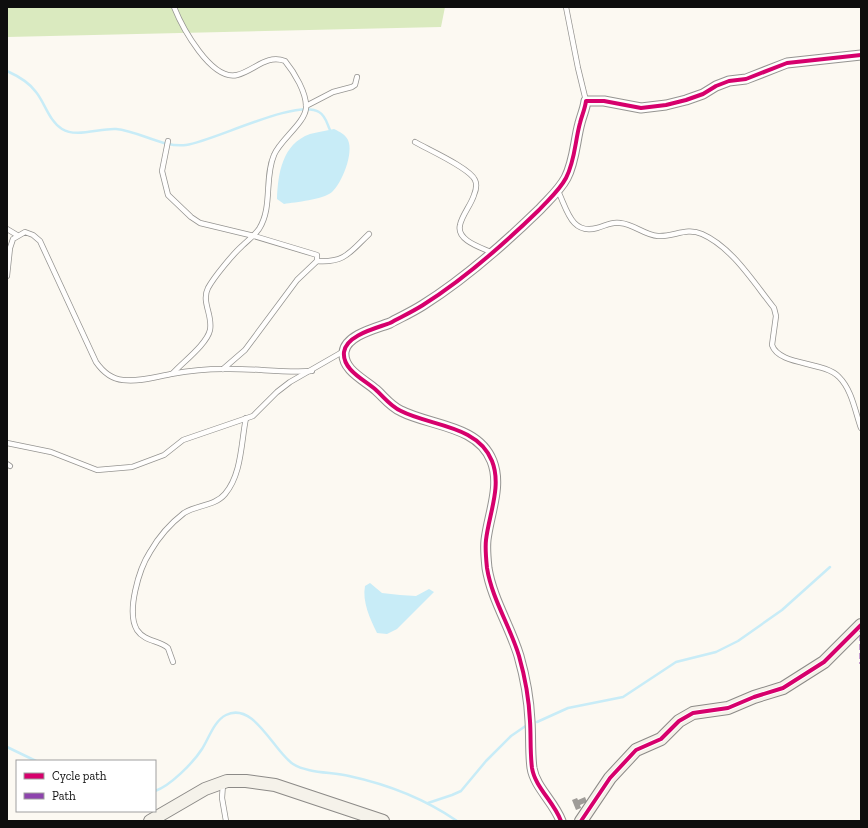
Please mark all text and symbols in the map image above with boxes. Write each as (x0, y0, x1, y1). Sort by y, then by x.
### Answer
legend (16, 760, 156, 812)
text: Cycle path (52, 769, 107, 783)
text: Path (52, 789, 76, 803)

